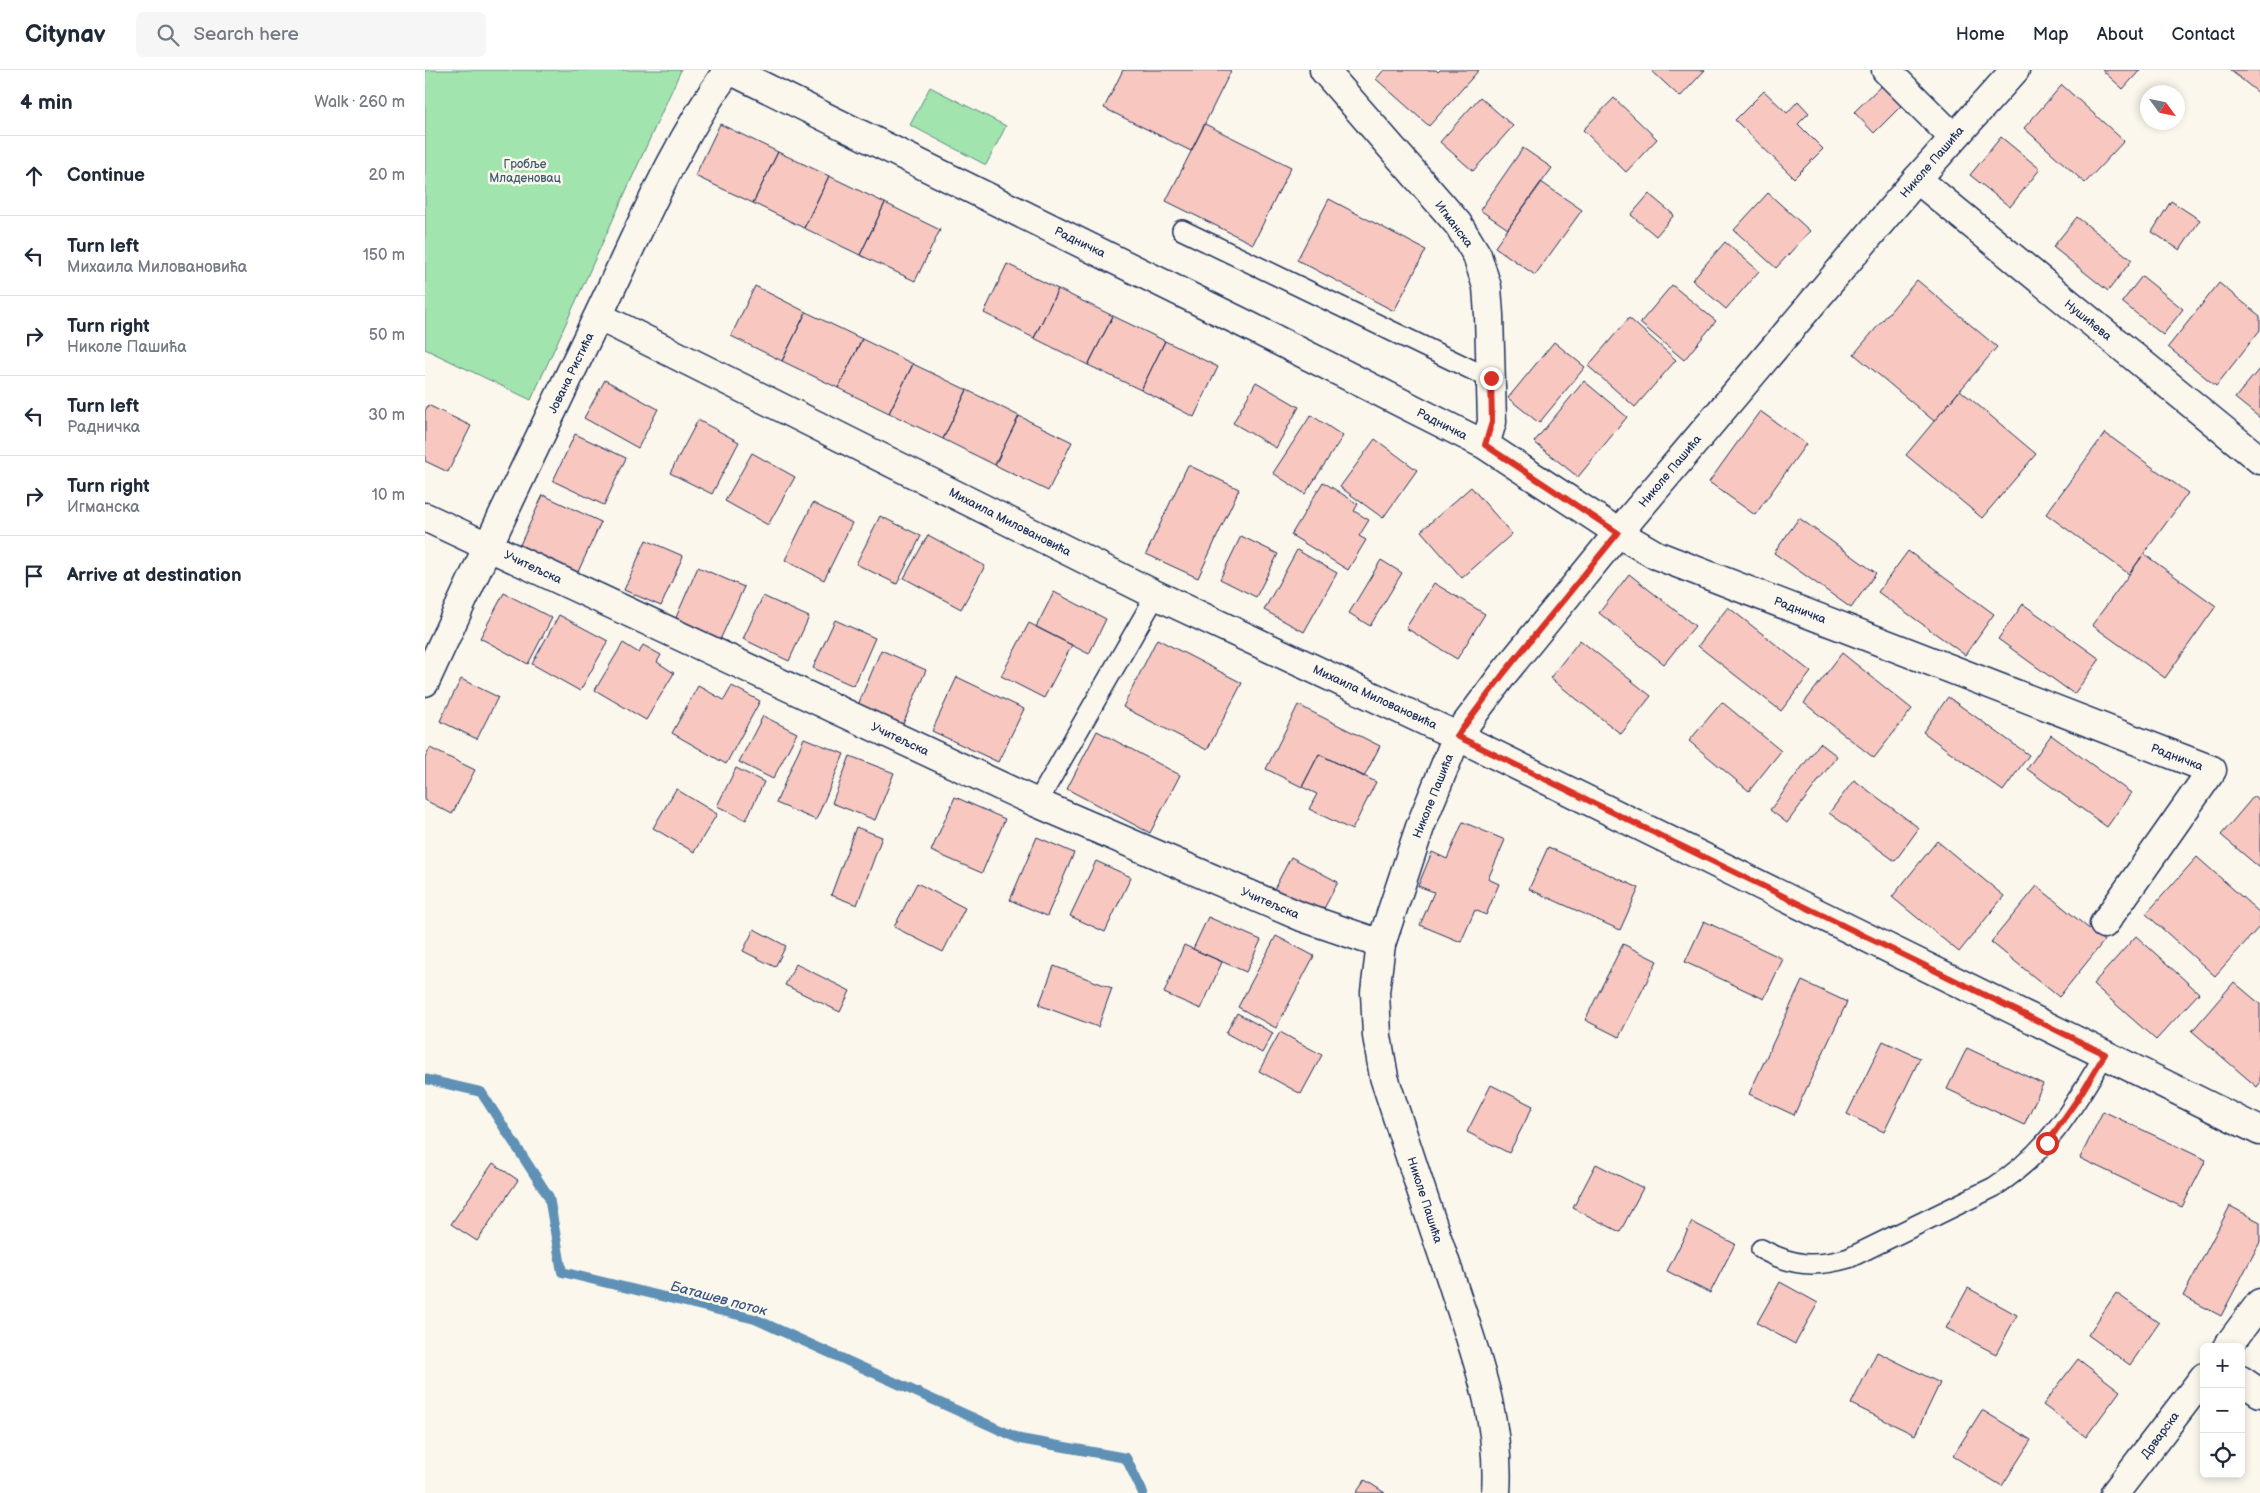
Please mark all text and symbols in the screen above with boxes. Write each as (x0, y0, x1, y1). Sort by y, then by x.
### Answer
search box (136, 12, 486, 57)
text: Citynav (25, 20, 106, 49)
icon: search (154, 21, 182, 49)
text: Search here (194, 23, 299, 46)
text: Home (1956, 24, 2005, 45)
text: Map (2033, 24, 2069, 45)
text: About (2097, 24, 2144, 45)
text: Contact (2172, 24, 2235, 45)
north arrow (2140, 85, 2185, 130)
text: 4 min (20, 90, 73, 115)
text: Walk · 260 m (314, 93, 405, 112)
street label: Николе Пашића (1897, 124, 1967, 201)
park label: Гробље Младеновац (489, 157, 561, 186)
icon: ahead (20, 162, 48, 190)
text: Continue (67, 164, 145, 187)
text: 20 m (369, 166, 405, 185)
street label: Игманска (1431, 198, 1476, 251)
street label: Радничка (1052, 224, 1108, 261)
text: Turn left (67, 235, 139, 258)
icon: left (20, 242, 48, 270)
text: 150 m (363, 246, 405, 265)
text: Михаила Миловановића (67, 258, 247, 277)
street label: Нушићева (2061, 297, 2114, 344)
text: Turn right (67, 315, 150, 338)
icon: right (20, 322, 48, 350)
text: 50 m (369, 326, 405, 345)
street label: Јована Ристића (545, 330, 597, 416)
text: Николе Пашића (67, 338, 187, 357)
route end (1480, 367, 1503, 390)
text: Turn left (67, 395, 139, 418)
icon: left (20, 402, 48, 430)
street label: Радничка (1414, 405, 1470, 444)
text: 30 m (368, 406, 405, 425)
text: Радничка (67, 418, 140, 437)
street label: Николе Пашића (1636, 432, 1705, 511)
text: Turn right (67, 475, 150, 498)
icon: right (20, 482, 48, 510)
street label: Михаила Миловановића (946, 485, 1073, 560)
text: 10 m (372, 486, 405, 505)
text: Игманска (67, 498, 140, 517)
street label: Учитељска (502, 548, 564, 587)
icon: arrive (20, 562, 48, 590)
text: Arrive at destination (67, 564, 242, 587)
street label: Радничка (1771, 594, 1828, 627)
street label: Михаила Миловановића (1310, 662, 1439, 733)
street label: Учитељска (869, 720, 931, 759)
street label: Радничка (2148, 741, 2205, 774)
street label: Николе Пашића (1410, 752, 1457, 841)
street label: Учитељска (1238, 884, 1301, 922)
route start (2036, 1132, 2059, 1155)
street label: Николе Пашића (1404, 1155, 1446, 1245)
water label: Баташев поток (669, 1277, 769, 1320)
map controls (2200, 1343, 2245, 1478)
button: + (2200, 1343, 2245, 1388)
button: − (2200, 1388, 2245, 1433)
street label: Дрварска (2138, 1409, 2183, 1462)
button: locate (2200, 1433, 2245, 1478)

